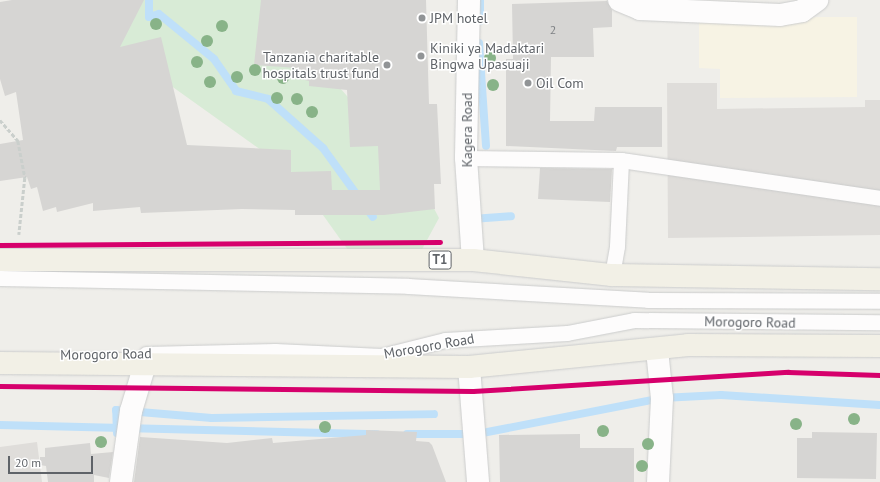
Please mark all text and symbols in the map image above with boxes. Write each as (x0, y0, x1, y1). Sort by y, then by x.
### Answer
place label: JPM hotel (430, 10, 488, 26)
marker: JPM hotel (417, 13, 427, 23)
house number: 2 (550, 23, 556, 37)
place label: Kiniki ya Madaktari Bingwa Upasuaji (430, 40, 545, 72)
place label: Tanzania charitable hospitals trust fund (263, 49, 379, 82)
marker: Kiniki ya Madaktari Bingwa Upasuaji (415, 50, 427, 62)
marker: Tanzania charitable hospitals trust fund (382, 60, 392, 70)
place label: Oil Com (536, 75, 584, 91)
marker: Oil Com (523, 78, 533, 88)
street label: Kagera Road (459, 93, 475, 167)
road number: T1 (428, 249, 452, 271)
street label: Morogoro Road (704, 313, 796, 331)
street label: Morogoro Road (382, 330, 476, 362)
street label: Morogoro Road (60, 345, 152, 363)
scale bar (10, 448, 95, 474)
text: 20 m (15, 455, 41, 470)

